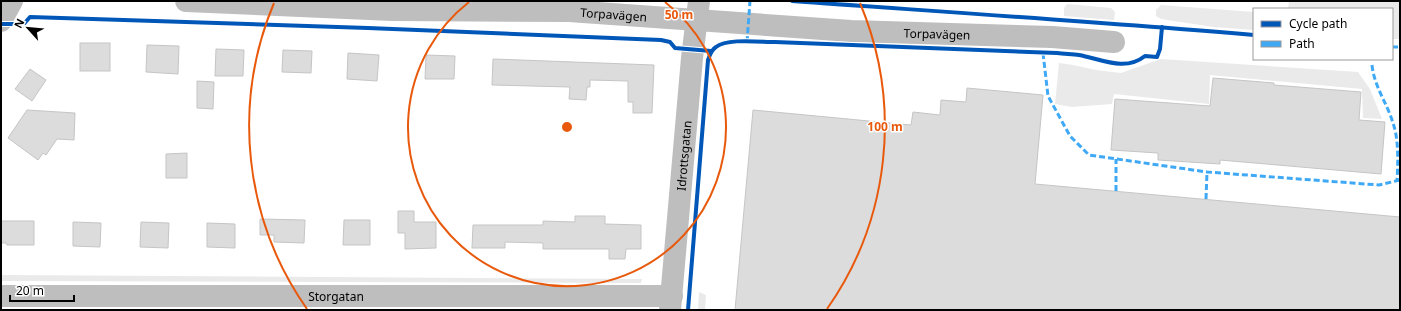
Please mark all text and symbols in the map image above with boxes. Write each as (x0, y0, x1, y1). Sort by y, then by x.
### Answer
street label: Torpavägen (580, 3, 648, 25)
text: 50 m (665, 6, 693, 23)
north arrow (8, 8, 48, 48)
legend (1253, 8, 1393, 60)
text: Cycle path (1289, 15, 1347, 32)
text: N (10, 16, 27, 31)
street label: Torpavägen (903, 24, 971, 43)
text: Path (1289, 35, 1315, 52)
text: 100 m (867, 118, 903, 135)
centre of rings (560, 120, 574, 134)
street label: Idrottsgatan (672, 120, 695, 191)
scale bar (10, 277, 74, 303)
text: 20 m (16, 282, 44, 299)
street label: Storgatan (308, 288, 364, 305)

